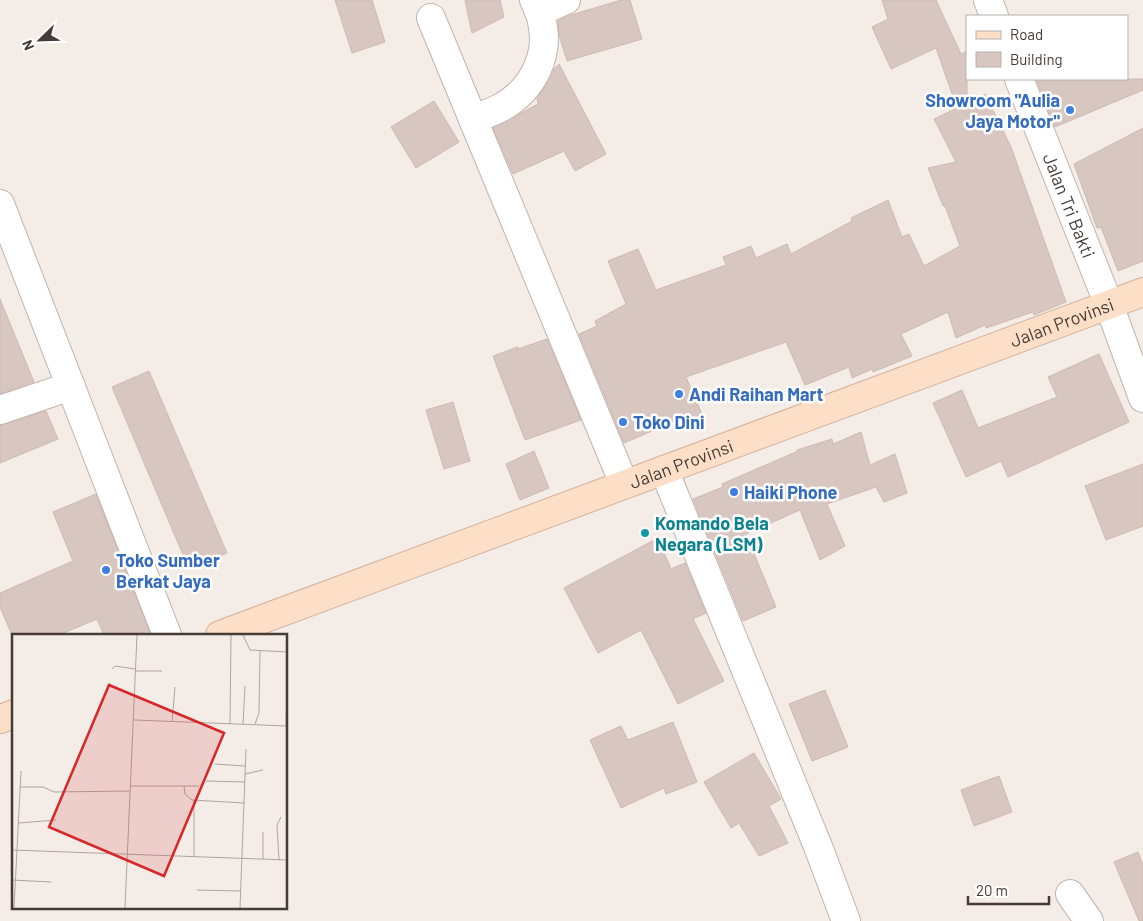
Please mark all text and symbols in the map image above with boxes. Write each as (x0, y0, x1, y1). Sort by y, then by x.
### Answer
north arrow (15, 15, 65, 65)
legend (966, 15, 1128, 80)
text: Road (1010, 25, 1043, 43)
text: N (18, 38, 37, 53)
text: Building (1010, 50, 1063, 68)
place label: Showroom "Aulia Jaya Motor" (925, 89, 1061, 132)
marker: Showroom "Aulia Jaya Motor" (1064, 104, 1076, 116)
street label: Jalan Tri Bakti (1039, 150, 1100, 261)
street label: Jalan Provinsi (1007, 293, 1117, 351)
place label: Andi Raihan Mart (689, 383, 824, 405)
marker: Andi Raihan Mart (673, 388, 685, 400)
place label: Toko Dini (633, 411, 705, 433)
marker: Toko Dini (617, 416, 629, 428)
street label: Jalan Provinsi (626, 434, 736, 493)
place label: Haiki Phone (744, 481, 838, 503)
marker: Haiki Phone (728, 486, 740, 498)
place label: Komando Bela Negara (LSM) (655, 512, 769, 555)
marker: Komando Bela Negara (LSM) (639, 527, 651, 539)
place label: Toko Sumber Berkat Jaya (116, 549, 220, 592)
marker: Toko Sumber Berkat Jaya (100, 564, 112, 576)
inset map (12, 634, 288, 908)
scale bar (968, 874, 1049, 906)
text: 20 m (976, 881, 1008, 899)

